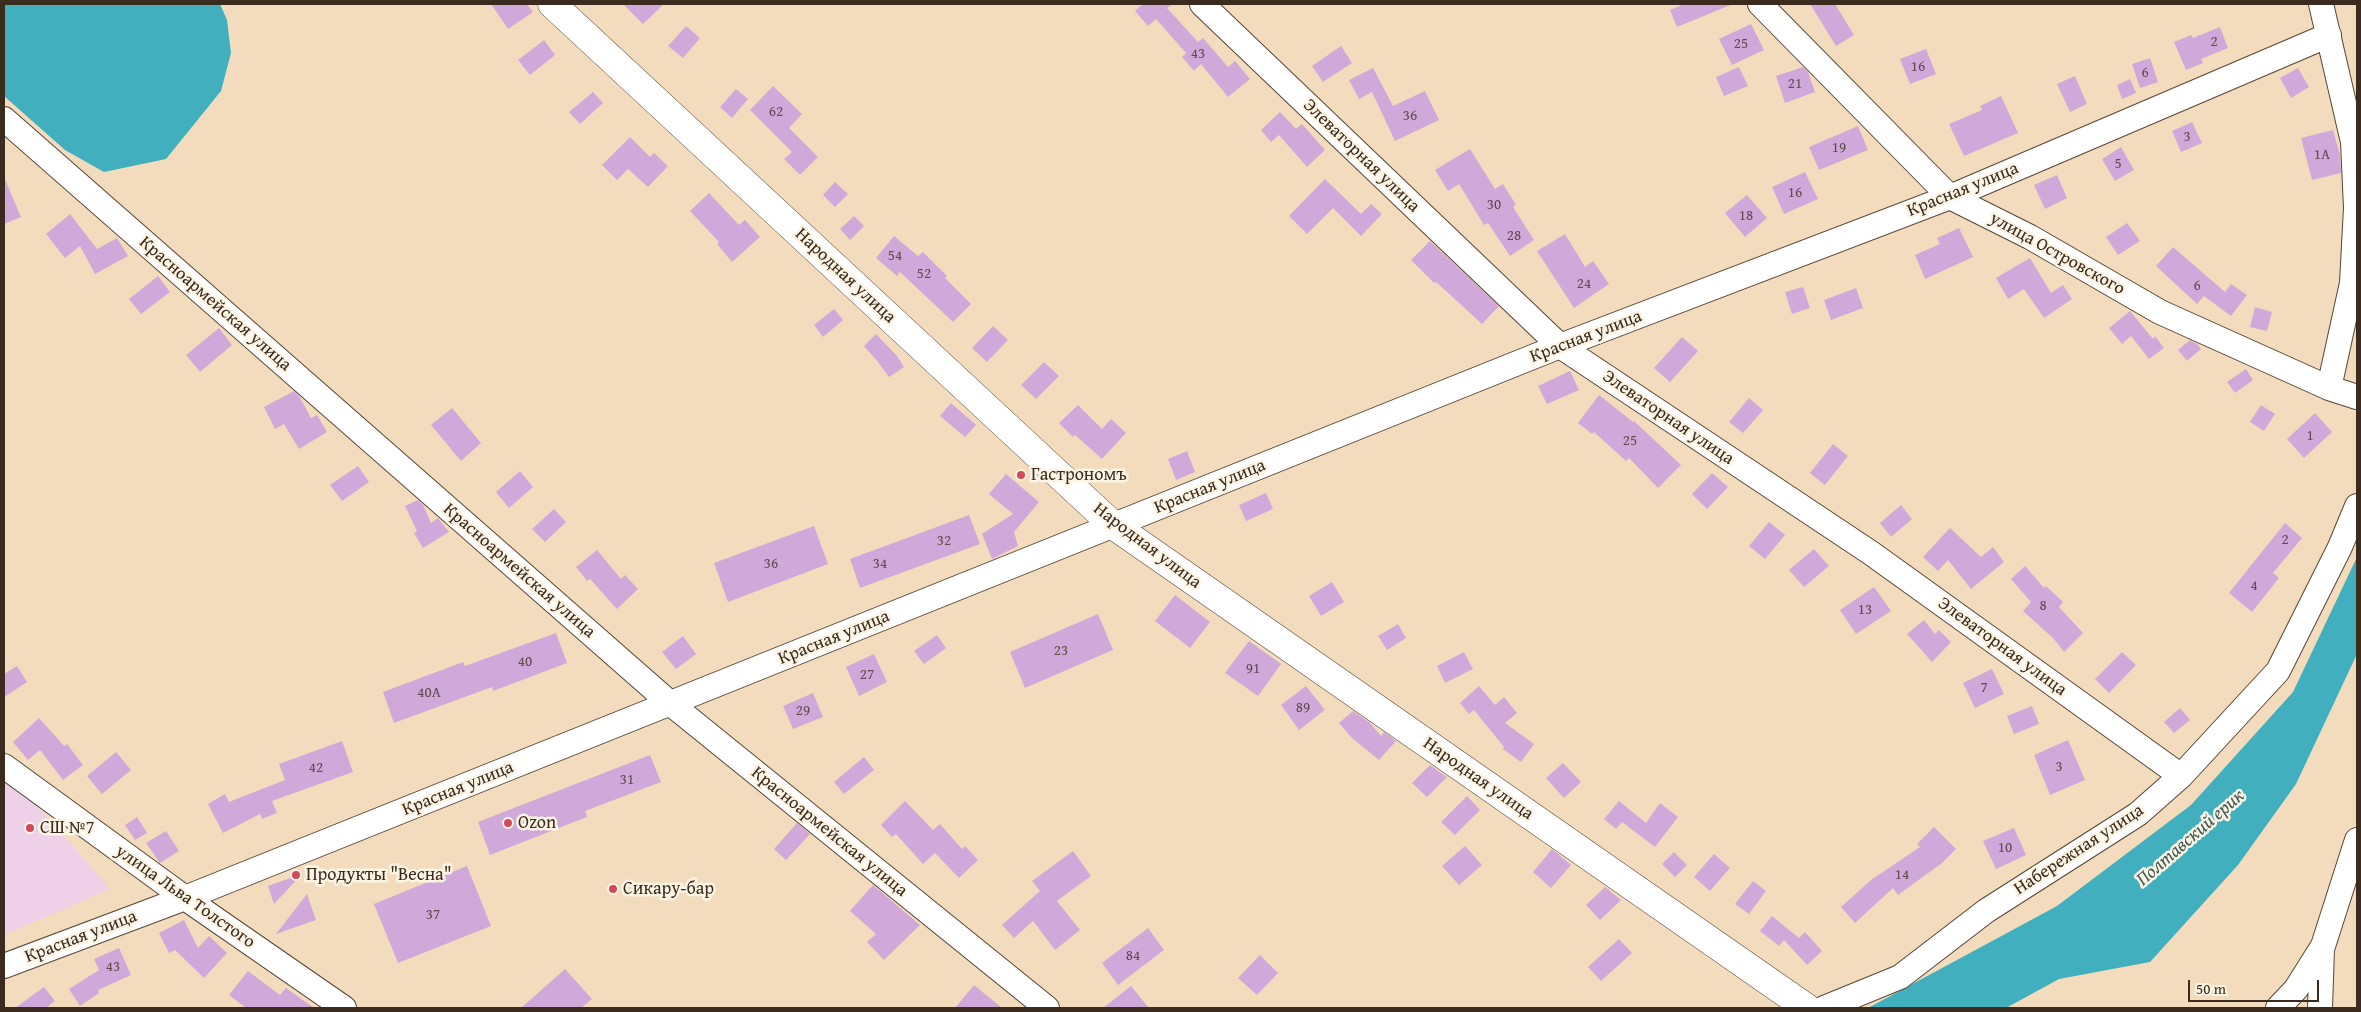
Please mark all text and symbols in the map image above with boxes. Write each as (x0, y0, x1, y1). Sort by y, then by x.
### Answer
house number: 2 (2210, 33, 2218, 51)
house number: 25 (1734, 35, 1748, 53)
house number: 43 (1191, 45, 1205, 63)
house number: 16 (1911, 58, 1925, 76)
house number: 6 (2141, 64, 2149, 82)
house number: 21 (1788, 75, 1802, 93)
street label: Элеваторная улица (1298, 95, 1424, 217)
house number: 62 (769, 103, 783, 121)
house number: 36 (1403, 107, 1417, 125)
house number: 3 (2183, 128, 2191, 146)
house number: 19 (1832, 139, 1846, 157)
house number: 1А (2314, 146, 2330, 164)
house number: 5 (2114, 155, 2122, 173)
street label: Красная улица (1904, 158, 2022, 222)
house number: 16 (1788, 184, 1802, 202)
house number: 30 (1487, 196, 1501, 214)
house number: 18 (1739, 207, 1753, 225)
street label: улица Островского (1986, 208, 2128, 300)
street label: Народная улица (790, 224, 900, 328)
house number: 28 (1507, 227, 1521, 245)
street label: Красноармейская улица (134, 232, 296, 376)
house number: 54 (888, 247, 902, 265)
house number: 52 (917, 265, 931, 283)
house number: 24 (1577, 275, 1591, 293)
house number: 6 (2193, 277, 2201, 295)
street label: Красная улица (1527, 306, 1645, 368)
street label: Элеваторная улица (1598, 366, 1738, 470)
house number: 1 (2306, 427, 2314, 445)
house number: 25 (1623, 432, 1637, 450)
street label: Красная улица (1151, 455, 1269, 519)
place label: Гастрономъ (1031, 464, 1127, 486)
marker: Гастрономъ (1015, 469, 1027, 481)
street label: Народная улица (1089, 498, 1205, 594)
street label: Красноармейская улица (438, 499, 600, 643)
house number: 2 (2281, 531, 2289, 549)
house number: 32 (937, 532, 951, 550)
house number: 36 (764, 555, 778, 573)
house number: 34 (873, 555, 887, 573)
house number: 4 (2250, 577, 2258, 595)
street label: Элеваторная улица (1933, 593, 2071, 701)
house number: 8 (2039, 597, 2047, 615)
house number: 13 (1858, 601, 1872, 619)
street label: Красная улица (775, 606, 893, 670)
house number: 23 (1054, 642, 1068, 660)
house number: 40 (518, 653, 532, 671)
house number: 91 (1246, 660, 1260, 678)
house number: 27 (860, 666, 874, 684)
house number: 7 (1980, 679, 1988, 697)
house number: 40А (417, 684, 441, 702)
house number: 89 (1296, 699, 1310, 717)
house number: 29 (796, 702, 810, 720)
street label: Народная улица (1419, 733, 1537, 825)
street label: Красная улица (399, 757, 517, 821)
house number: 3 (2055, 758, 2063, 776)
house number: 42 (309, 759, 323, 777)
street label: Красноармейская улица (746, 762, 912, 902)
house number: 31 (620, 771, 634, 789)
water label: Полтавский ерик (2132, 785, 2250, 891)
street label: Набережная улица (2010, 800, 2148, 900)
place label: Ozon (518, 812, 556, 834)
place label: СШ №7 (40, 817, 94, 839)
marker: Ozon (502, 817, 514, 829)
marker: СШ №7 (24, 822, 36, 834)
house number: 10 (1998, 839, 2012, 857)
street label: улица Льва Толстого (111, 841, 259, 953)
place label: Продукты "Весна" (306, 864, 452, 886)
house number: 14 (1895, 866, 1909, 884)
marker: Продукты "Весна" (290, 869, 302, 881)
place label: Сикару-бар (623, 878, 714, 900)
marker: Сикару-бар (607, 883, 619, 895)
street label: Красная улица (22, 906, 140, 968)
house number: 37 (426, 906, 440, 924)
house number: 84 (1126, 947, 1140, 965)
house number: 43 (106, 958, 120, 976)
scale bar (2191, 970, 2322, 1002)
text: 50 m (2196, 978, 2226, 999)

